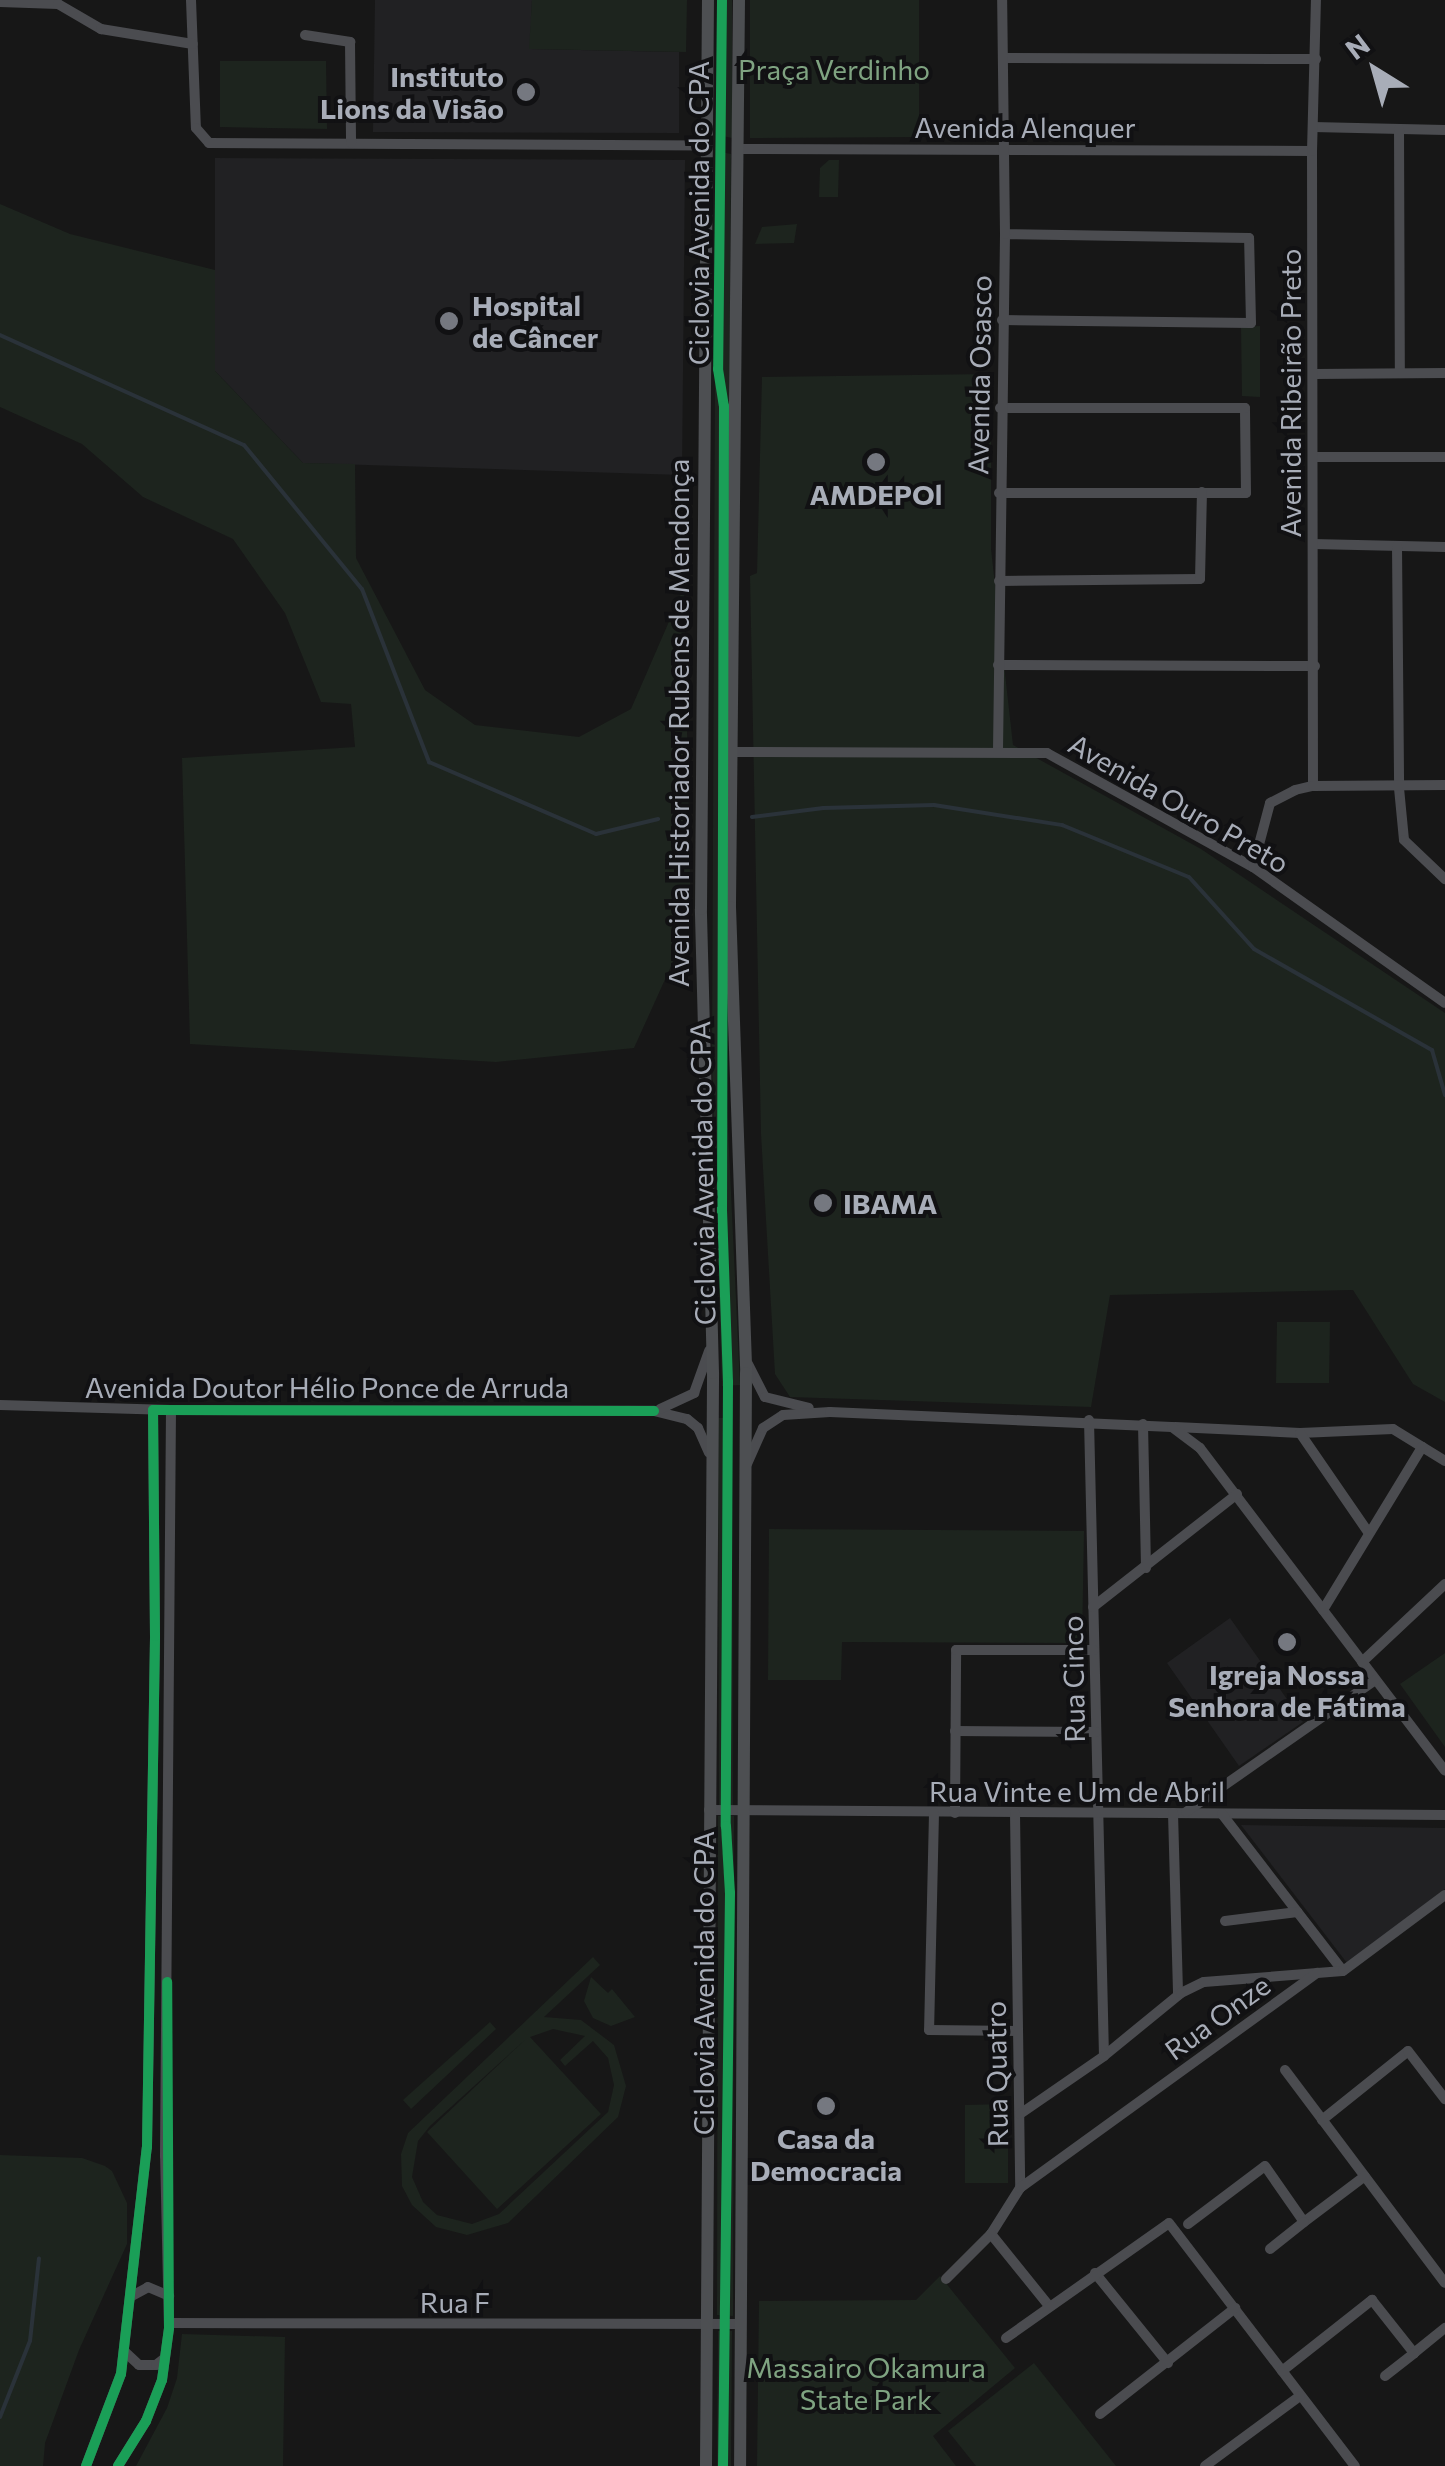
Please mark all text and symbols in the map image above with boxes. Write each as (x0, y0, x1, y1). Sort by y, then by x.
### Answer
north arrow (1325, 20, 1425, 120)
text: N (1338, 26, 1376, 66)
park label: Praça Verdinho (738, 52, 930, 86)
place label: Instituto Lions da Visão (320, 59, 504, 125)
street label: Ciclovia Avenida do CPA (681, 61, 715, 365)
marker: Instituto Lions da Visão (513, 79, 539, 105)
street label: Avenida Alenquer (914, 110, 1136, 144)
street label: Avenida Ribeirão Preto (1273, 248, 1307, 538)
street label: Avenida Osasco (960, 275, 998, 475)
place label: Hospital de Câncer (472, 288, 598, 354)
marker: Hospital de Câncer (436, 308, 462, 334)
marker: AMDEPOl (865, 451, 887, 473)
street label: Avenida Historiador Rubens de Mendonça (661, 459, 695, 987)
place label: AMDEPOl (810, 477, 942, 511)
street label: Avenida Ouro Preto (1063, 726, 1295, 880)
street label: Ciclovia Avenida do CPA (683, 1021, 721, 1325)
place label: IBAMA (843, 1186, 937, 1220)
marker: IBAMA (812, 1192, 834, 1214)
street label: Avenida Doutor Hélio Ponce de Arruda (85, 1370, 569, 1404)
street label: Rua Cinco (1055, 1615, 1091, 1743)
marker: Igreja Nossa Senhora de Fátima (1276, 1631, 1298, 1653)
place label: Igreja Nossa Senhora de Fátima (1168, 1657, 1406, 1723)
street label: Rua Vinte e Um de Abril (929, 1774, 1225, 1808)
street label: Ciclovia Avenida do CPA (686, 1831, 720, 2135)
street label: Rua Onze (1158, 1968, 1276, 2066)
street label: Rua Quatro (978, 2001, 1014, 2147)
marker: Casa da Democracia (815, 2095, 837, 2117)
place label: Casa da Democracia (750, 2121, 902, 2187)
street label: Rua F (420, 2285, 490, 2319)
park label: Massairo Okamura State Park (746, 2350, 986, 2416)

